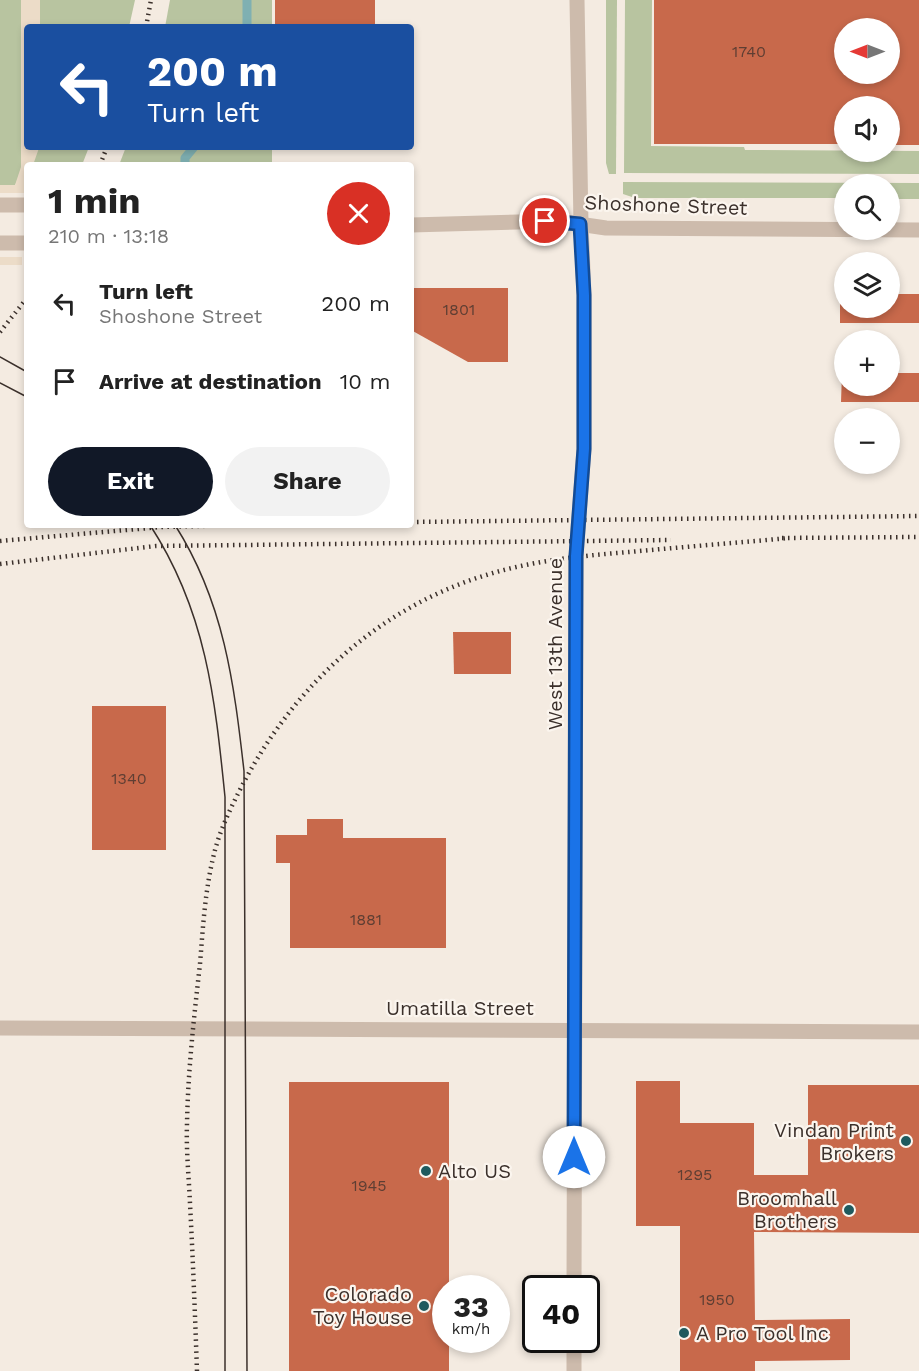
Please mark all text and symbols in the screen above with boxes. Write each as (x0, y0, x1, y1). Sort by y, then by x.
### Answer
north arrow (834, 18, 900, 84)
map controls (834, 18, 900, 474)
house number: 1740 (732, 42, 766, 61)
text: 200 m (147, 47, 278, 96)
icon: left (48, 48, 126, 126)
button: sound (834, 96, 900, 162)
text: Turn left (147, 97, 259, 129)
button: search (834, 174, 900, 240)
text: 1 min (48, 180, 140, 222)
button: close (327, 182, 390, 245)
street label: Shoshone Street (584, 190, 749, 220)
pin (519, 195, 570, 246)
icon: arrive (528, 204, 561, 237)
text: 210 m · 13:18 (48, 224, 169, 248)
button: layers (834, 252, 900, 318)
text: Turn left (99, 279, 193, 304)
icon: left (48, 287, 81, 320)
text: 200 m (321, 291, 390, 316)
house number: 1801 (443, 300, 475, 319)
text: Shoshone Street (99, 304, 262, 328)
button: + (834, 330, 900, 396)
icon: arrive (48, 365, 81, 398)
text: Arrive at destination (99, 369, 322, 394)
text: 10 m (340, 369, 390, 394)
button: − (834, 408, 900, 474)
button: Exit (48, 447, 213, 516)
button: Share (225, 447, 390, 516)
street label: West 13th Avenue (543, 558, 567, 730)
house number: 1340 (111, 769, 147, 788)
house number: 1881 (350, 910, 382, 929)
street label: Umatilla Street (386, 996, 535, 1020)
place label: Vindan Print Brokers (774, 1118, 895, 1165)
position arrow (542, 1125, 606, 1189)
marker: Vindan Print Brokers (899, 1134, 913, 1148)
place label: Alto US (438, 1159, 511, 1183)
marker: Alto US (419, 1164, 433, 1178)
house number: 1295 (678, 1165, 712, 1184)
house number: 1945 (351, 1176, 387, 1195)
place label: Broomhall Brothers (737, 1186, 837, 1233)
marker: Broomhall Brothers (842, 1203, 856, 1217)
speed limit sign: 40 (522, 1275, 600, 1353)
place label: Colorado Toy House (313, 1282, 412, 1329)
text: 33 (453, 1289, 489, 1324)
house number: 1950 (699, 1290, 735, 1309)
marker: Colorado Toy House (417, 1299, 431, 1313)
text: km/h (452, 1320, 490, 1338)
place label: A Pro Tool Inc (696, 1321, 829, 1345)
marker: A Pro Tool Inc (677, 1326, 691, 1340)

